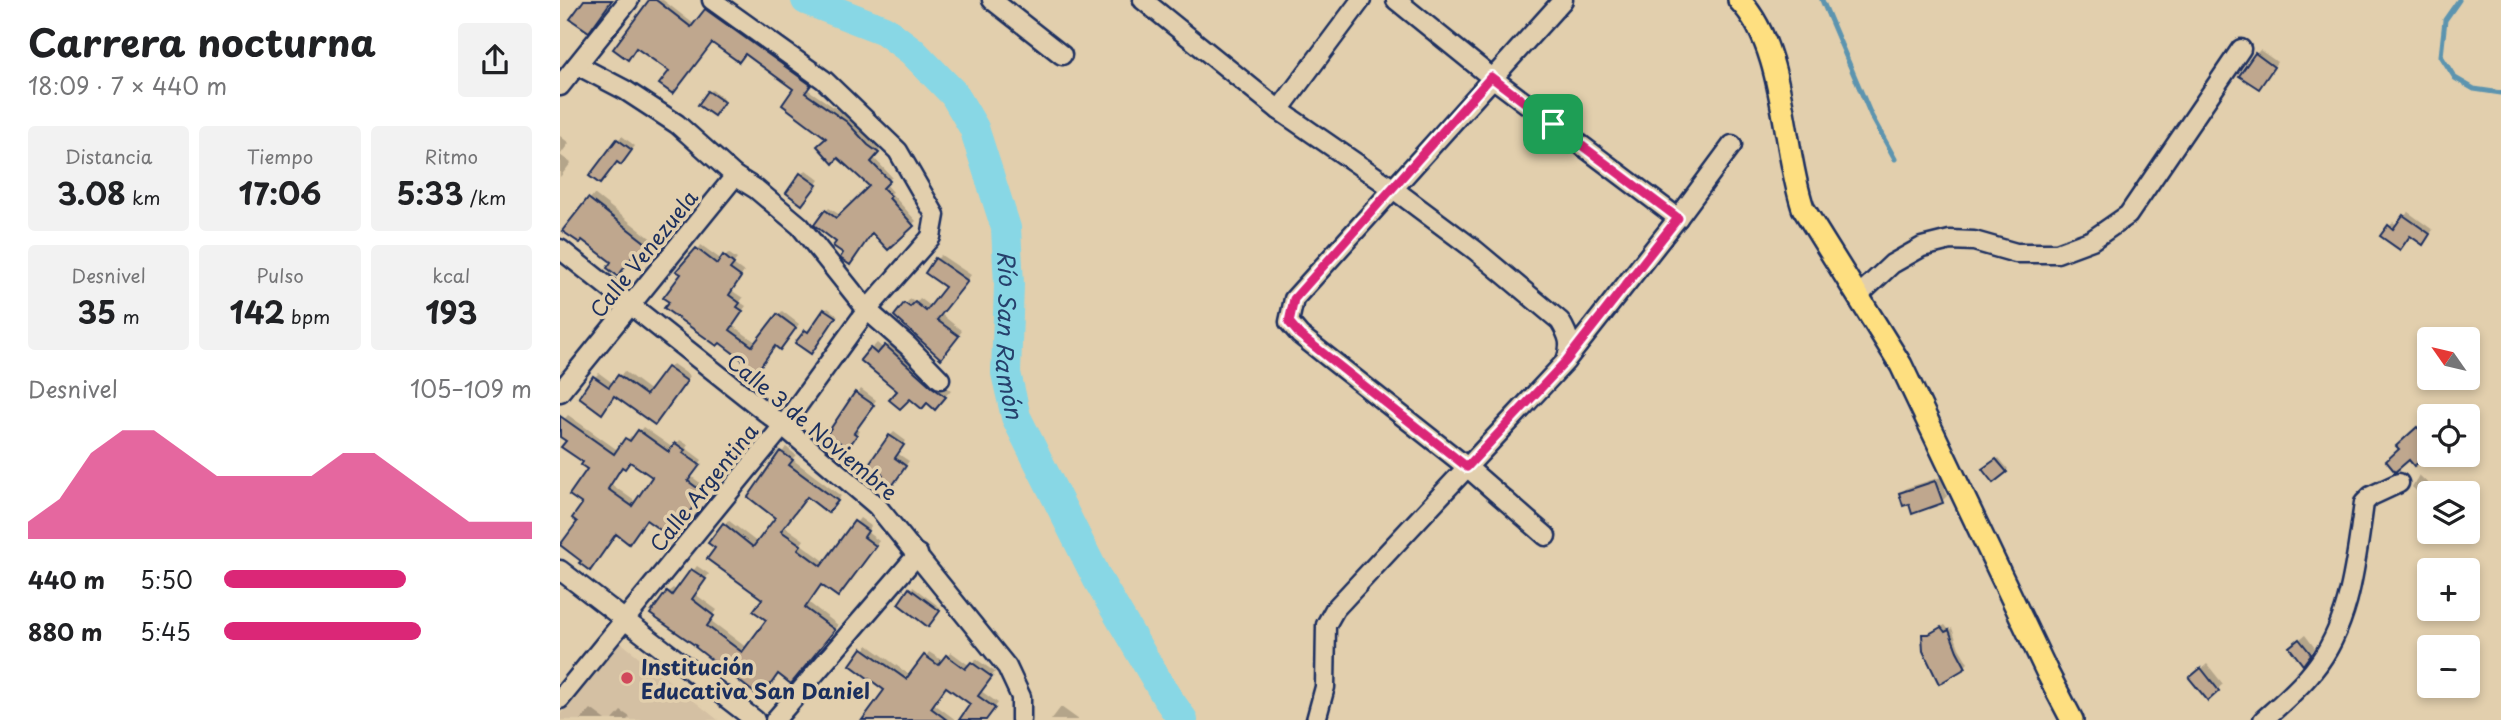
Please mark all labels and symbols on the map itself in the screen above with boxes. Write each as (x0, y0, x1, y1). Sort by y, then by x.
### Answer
pin (1523, 94, 1583, 154)
street label: Calle Venezuela (581, 182, 705, 324)
water label: Río San Ramón (989, 249, 1034, 423)
north arrow (2417, 327, 2480, 390)
street label: Calle 3 de Noviembre (721, 345, 905, 507)
street label: Calle Argentina (641, 415, 765, 558)
place label: Institución Educativa San Daniel (641, 650, 870, 706)
marker: Institución Educativa San Daniel (619, 670, 635, 686)

